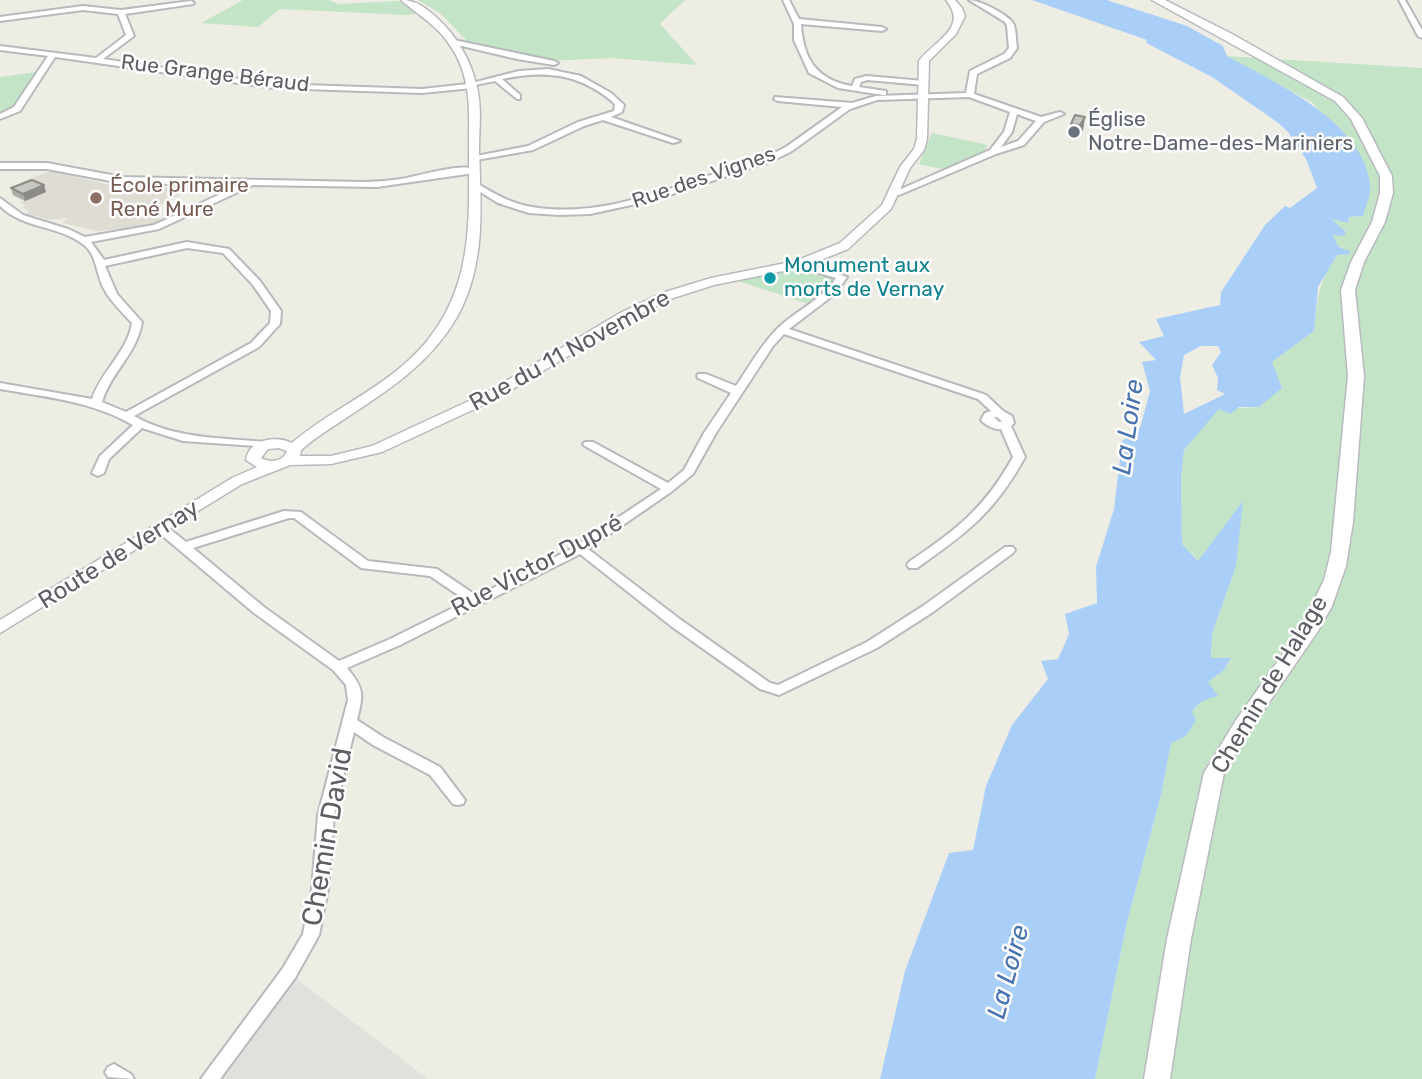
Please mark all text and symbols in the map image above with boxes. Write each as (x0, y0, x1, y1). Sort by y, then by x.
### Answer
street label: Rue Grange Béraud (119, 50, 311, 98)
place label: Église Notre-Dame-des-Mariniers (1088, 107, 1353, 157)
marker: Église Notre-Dame-des-Mariniers (1066, 124, 1082, 140)
street label: Rue des Vignes (629, 142, 779, 214)
place label: École primaire René Mure (110, 173, 249, 223)
marker: École primaire René Mure (88, 190, 104, 206)
place label: Monument aux morts de Vernay (784, 253, 944, 303)
marker: Monument aux morts de Vernay (762, 270, 778, 286)
street label: Rue du 11 Novembre (465, 284, 675, 418)
water label: La Loire (1107, 377, 1151, 477)
street label: Route de Vernay (33, 494, 205, 616)
street label: Rue Victor Dupré (446, 509, 628, 623)
street label: Chemin de Halage (1206, 591, 1334, 779)
street label: Chemin David (296, 745, 360, 929)
water label: La Loire (982, 922, 1036, 1022)

